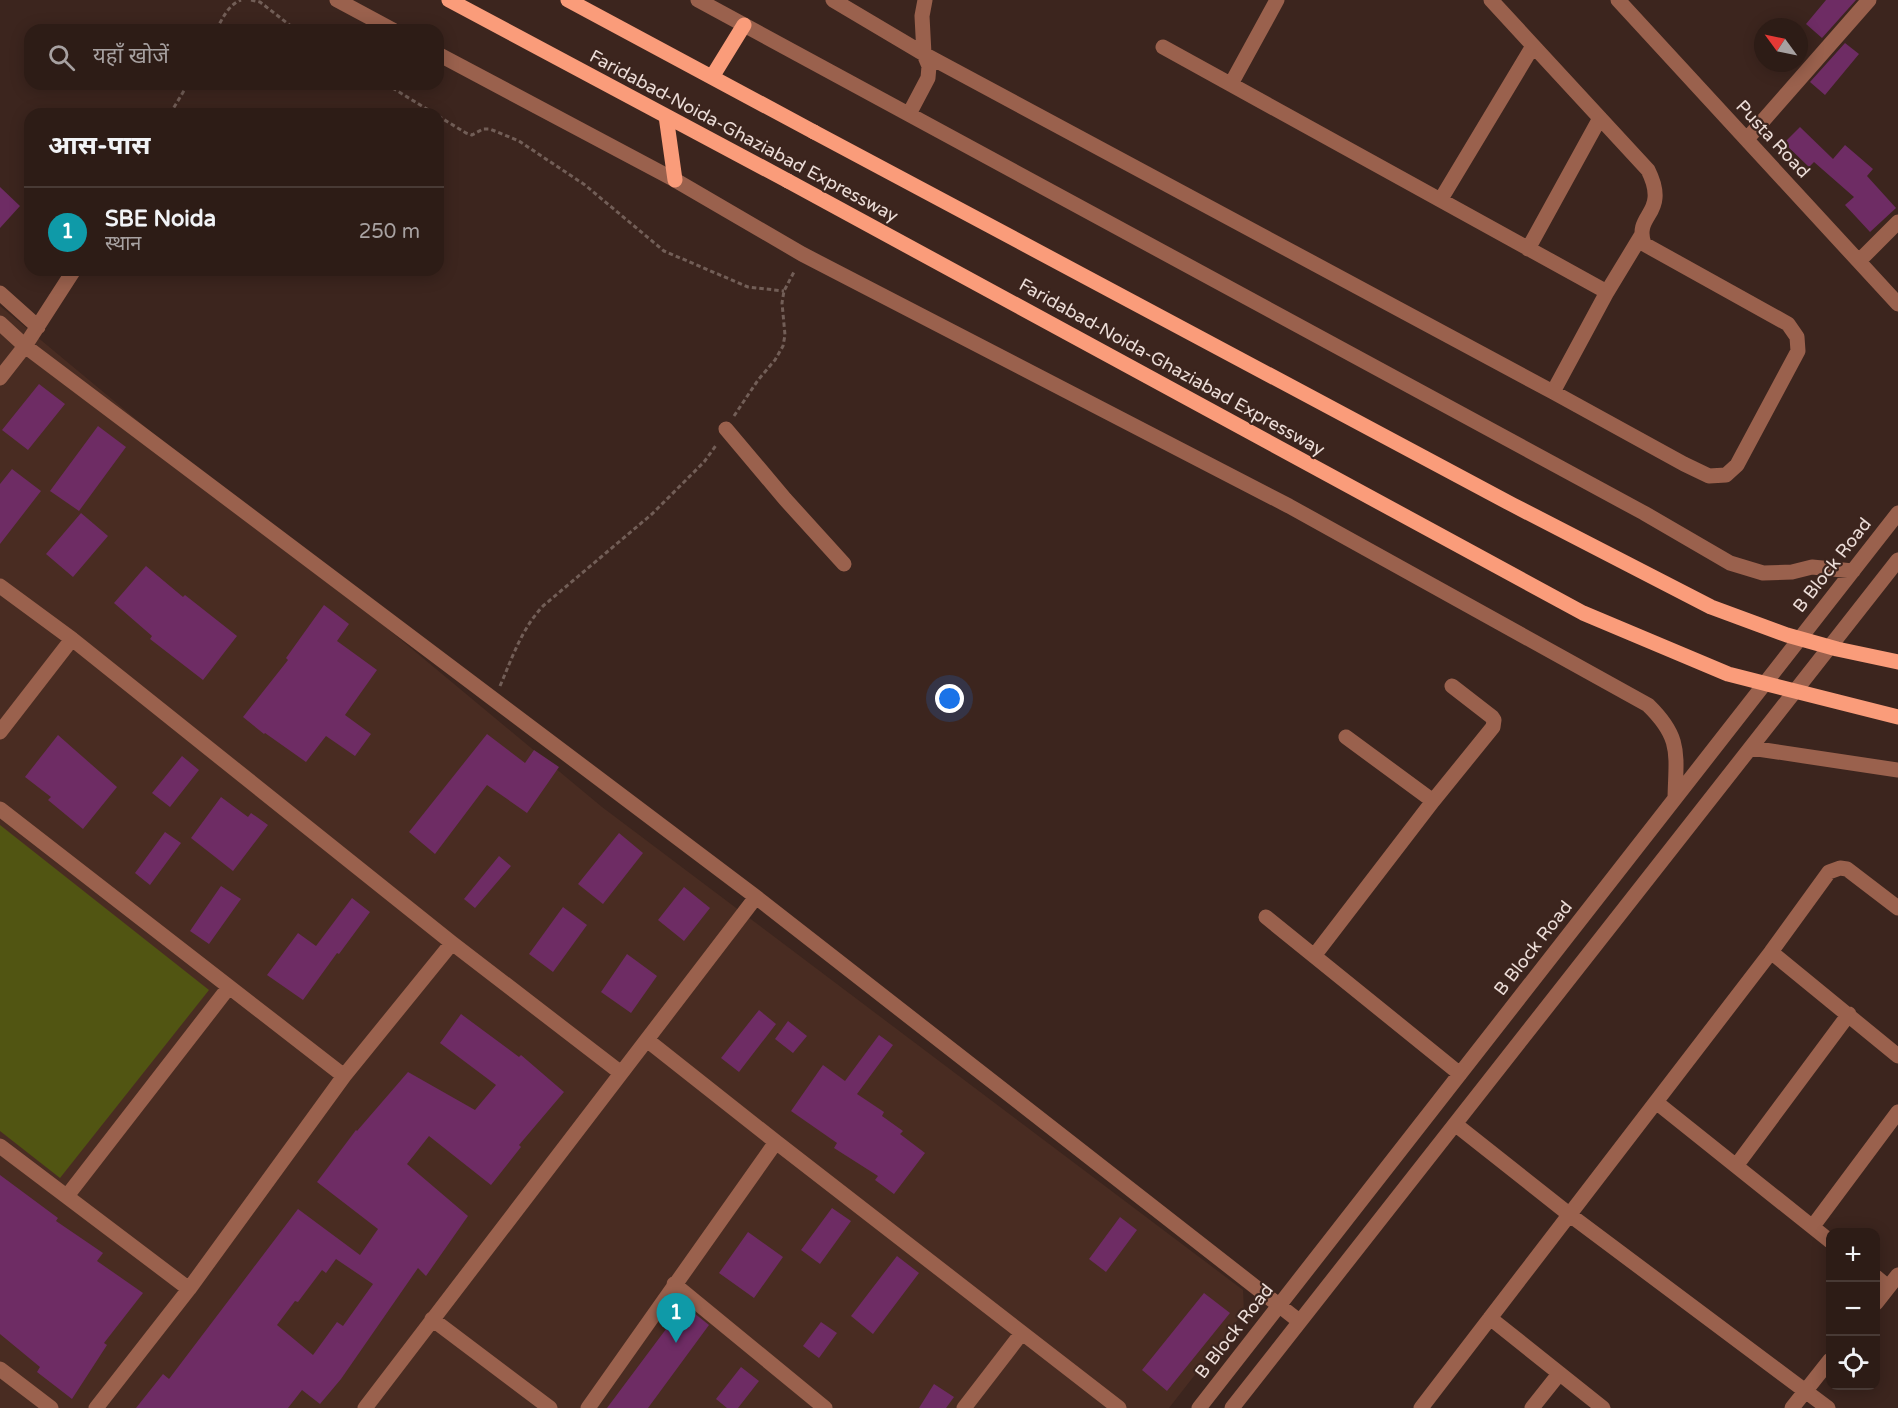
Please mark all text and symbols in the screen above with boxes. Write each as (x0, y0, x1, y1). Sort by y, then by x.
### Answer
north arrow (1754, 18, 1808, 72)
search box (24, 24, 444, 90)
icon: search (45, 41, 78, 74)
text: यहाँ खोजें (93, 43, 169, 69)
street label: Faridabad-Noida-Ghaziabad Expressway (586, 45, 902, 227)
street label: Pusta Road (1731, 96, 1815, 182)
text: आस-पास (48, 130, 150, 161)
text: SBE Noida (105, 206, 216, 232)
text: 1 (61, 220, 74, 244)
text: 250 m (359, 220, 420, 244)
text: स्थान (105, 232, 141, 256)
street label: Faridabad-Noida-Ghaziabad Expressway (1015, 273, 1329, 461)
street label: B Block Road (1788, 513, 1876, 617)
your location (935, 684, 964, 713)
street label: B Block Road (1489, 896, 1577, 1000)
map controls (1826, 1228, 1880, 1390)
button: + (1826, 1228, 1880, 1282)
street label: B Block Road (1190, 1279, 1278, 1383)
button: − (1826, 1282, 1880, 1336)
pin: 1 (656, 1294, 696, 1343)
button: locate (1826, 1336, 1880, 1390)

